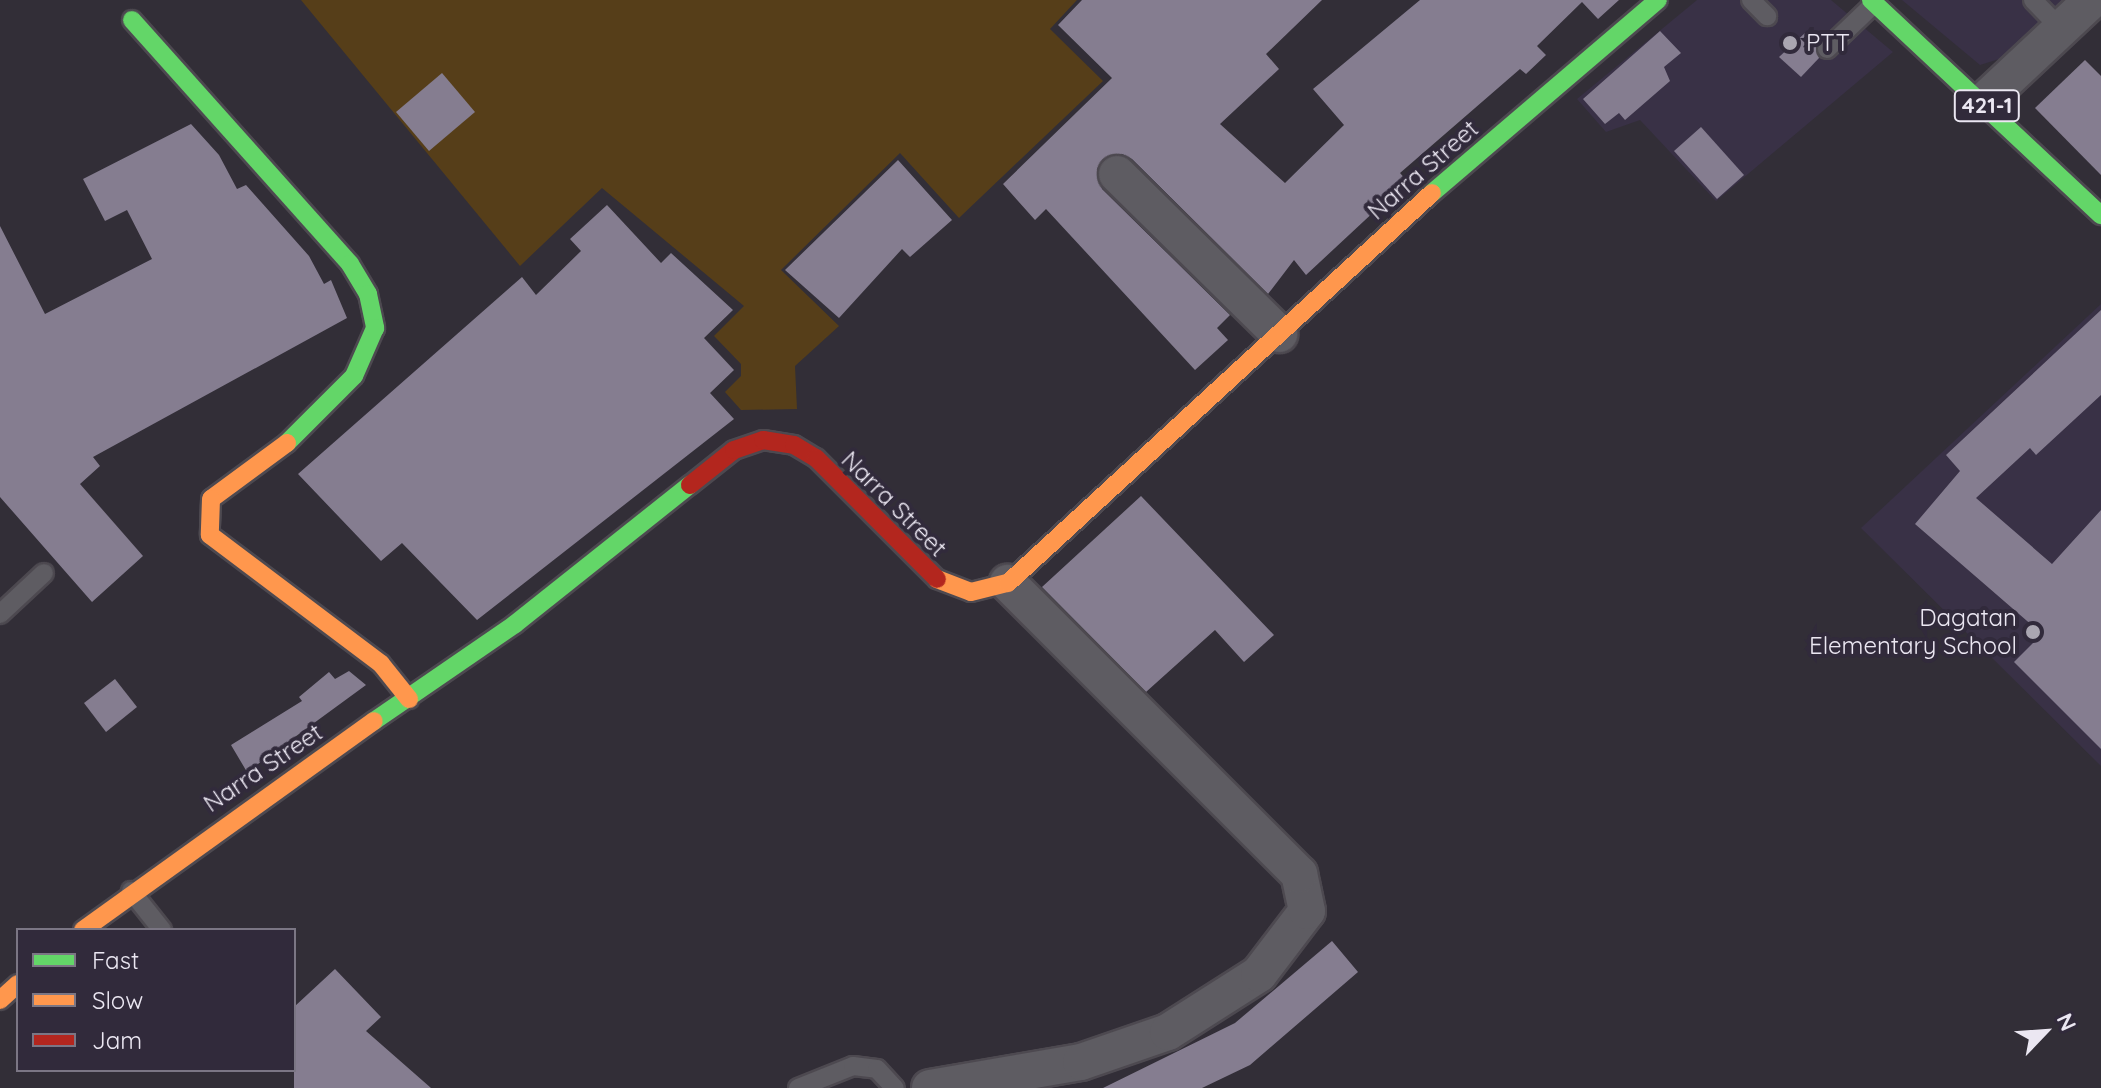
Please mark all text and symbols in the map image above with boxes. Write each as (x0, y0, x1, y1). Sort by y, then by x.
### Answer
place label: PTT (1806, 29, 1850, 57)
marker: PTT (1781, 34, 1799, 52)
road number: 421-1 (1953, 88, 2021, 124)
street label: Narra Street (1362, 114, 1484, 226)
street label: Narra Street (835, 445, 953, 563)
place label: Dagatan Elementary School (1809, 604, 2017, 660)
marker: Dagatan Elementary School (2024, 623, 2042, 641)
street label: Narra Street (198, 718, 328, 818)
legend (16, 928, 296, 1072)
text: Fast (92, 945, 139, 975)
text: Slow (92, 985, 143, 1015)
north arrow (2005, 992, 2085, 1072)
text: N (2051, 1009, 2083, 1035)
text: Jam (92, 1025, 142, 1055)

